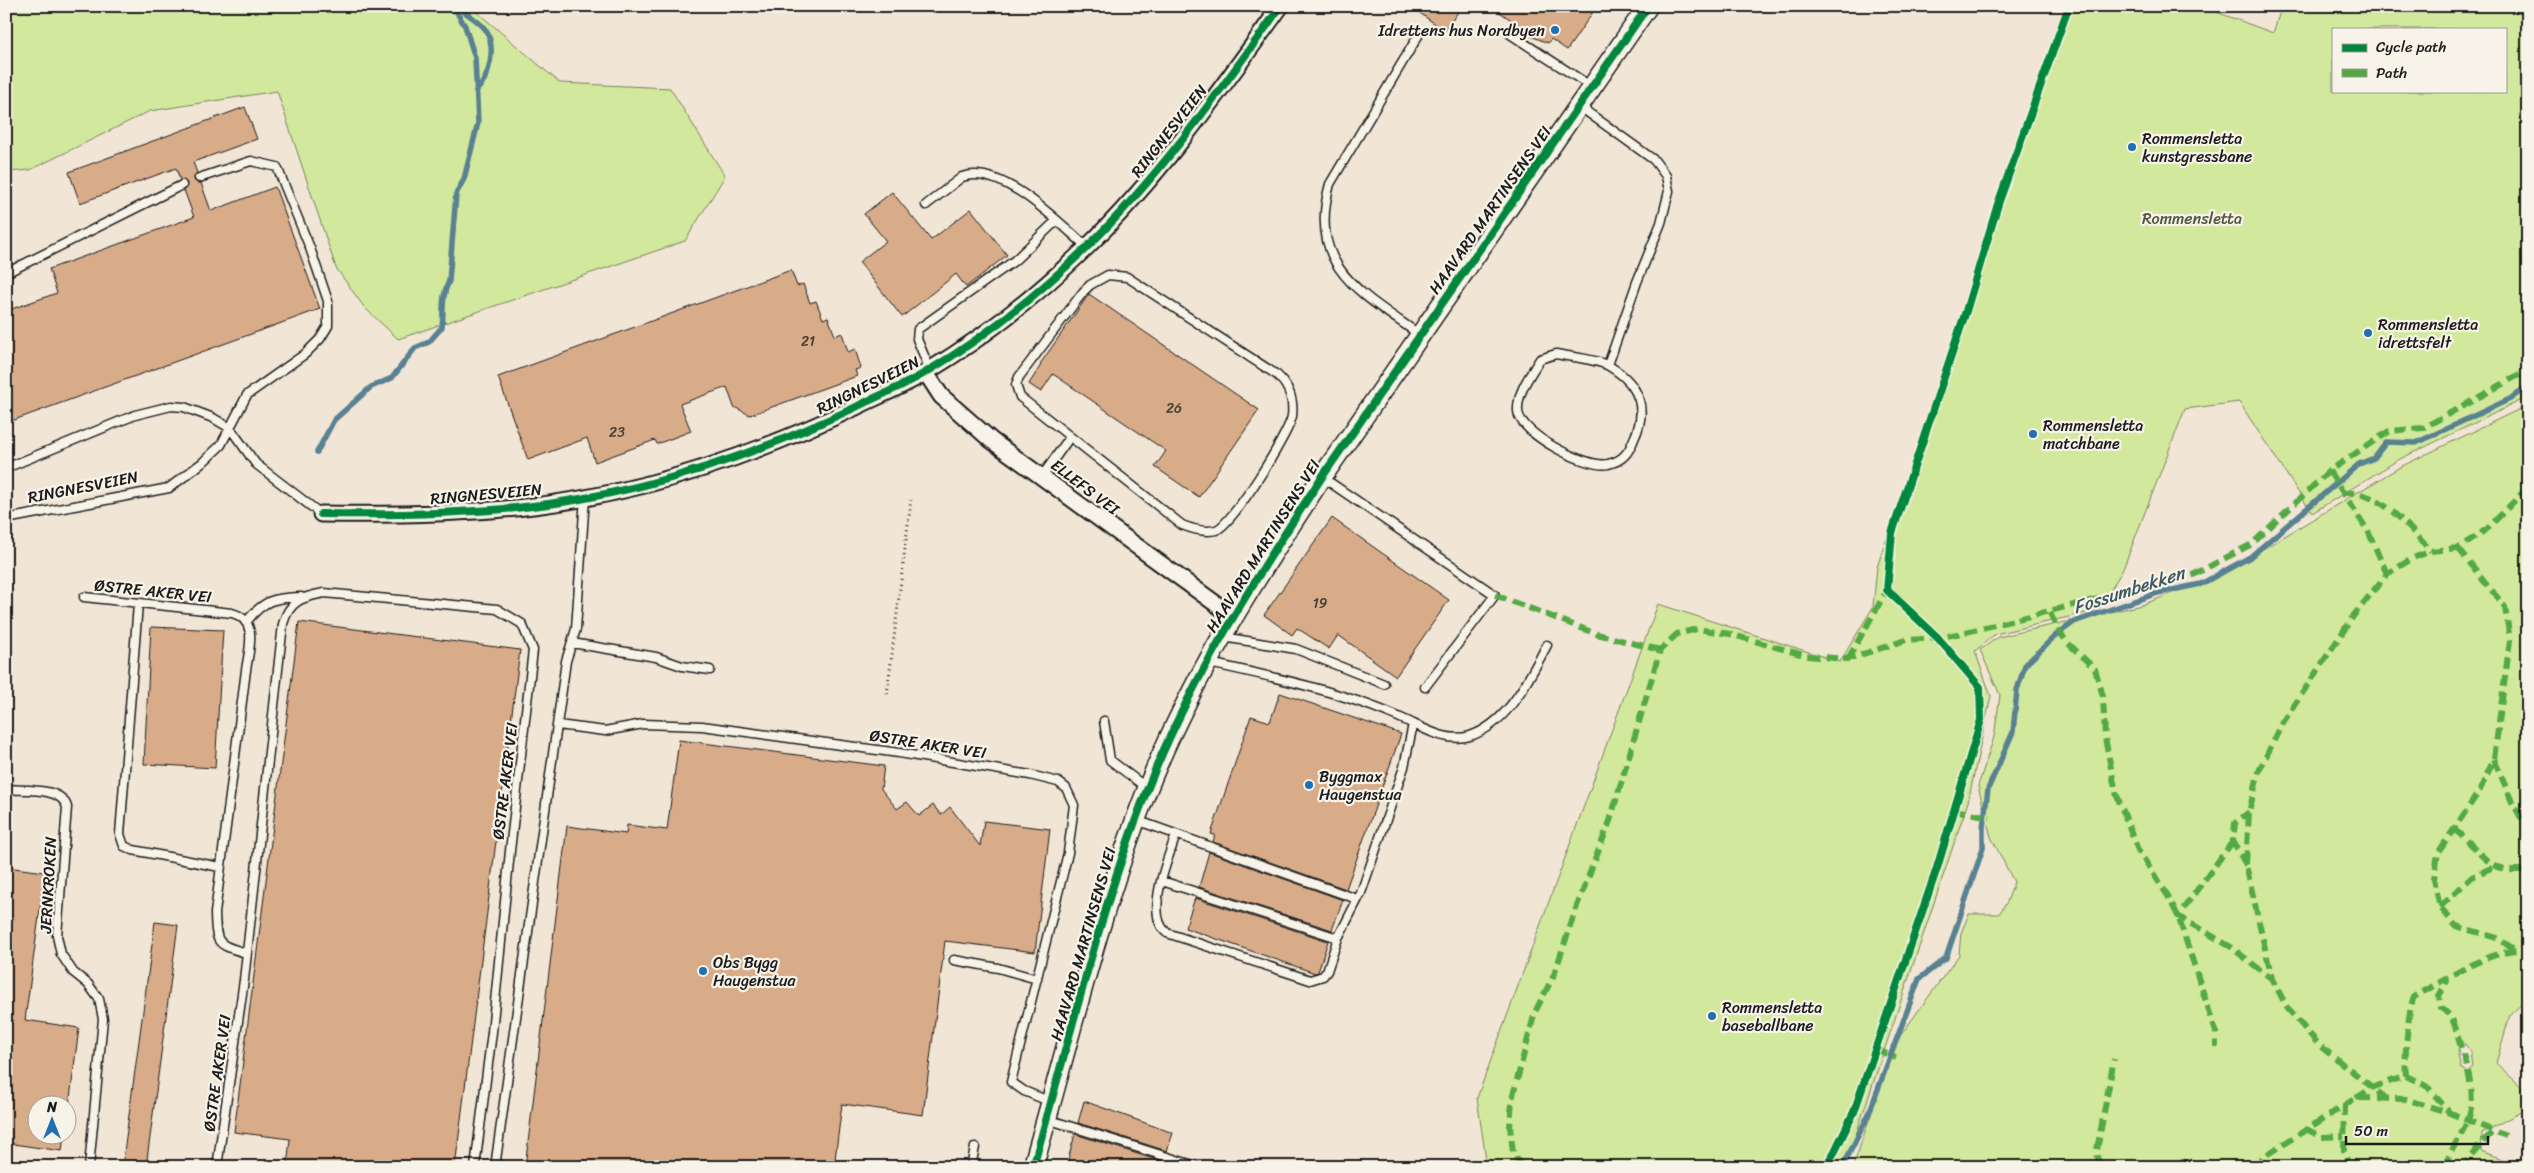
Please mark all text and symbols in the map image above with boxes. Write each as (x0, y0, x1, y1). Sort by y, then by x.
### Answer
place label: Idrettens hus Nordbyen (1377, 16, 1545, 45)
marker: Idrettens hus Nordbyen (1549, 24, 1561, 36)
legend (2332, 28, 2506, 92)
text: Cycle path (2376, 34, 2447, 60)
text: Path (2376, 60, 2407, 86)
street label: RINGNESVEIEN (1123, 78, 1215, 184)
street label: HAAVARD MARTINSENS VEI (1421, 120, 1559, 300)
place label: Rommensletta kunstgressbane (2142, 124, 2252, 171)
marker: Rommensletta kunstgressbane (2126, 141, 2138, 153)
park label: Rommensletta (2142, 204, 2242, 233)
place label: Rommensletta idrettsfelt (2378, 310, 2478, 357)
marker: Rommensletta idrettsfelt (2362, 327, 2374, 339)
house number: 21 (801, 329, 815, 354)
street label: RINGNESVEIEN (811, 347, 925, 423)
house number: 26 (1166, 396, 1182, 421)
place label: Rommensletta matchbane (2043, 411, 2143, 458)
house number: 23 (609, 420, 625, 445)
marker: Rommensletta matchbane (2027, 428, 2039, 440)
street label: ELLEFS VEI (1044, 451, 1127, 524)
street label: HAAVARD MARTINSENS VEI (1198, 453, 1328, 639)
street label: RINGNESVEIEN (25, 462, 141, 512)
street label: RINGNESVEIEN (429, 475, 543, 513)
water label: Fossumbekken (2069, 556, 2191, 623)
street label: ØSTRE AKER VEI (93, 570, 213, 612)
house number: 19 (1313, 591, 1328, 616)
street label: ØSTRE AKER VEI (868, 720, 988, 768)
street label: ØSTRE AKER VEI (483, 721, 527, 841)
place label: Byggmax Haugenstua (1319, 762, 1402, 809)
marker: Byggmax Haugenstua (1303, 779, 1315, 791)
street label: JERNKROKEN (31, 836, 65, 935)
street label: HAAVARD MARTINSENS VEI (1041, 844, 1125, 1044)
place label: Obs Bygg Haugenstua (713, 948, 796, 995)
marker: Obs Bygg Haugenstua (697, 965, 709, 977)
place label: Rommensletta baseballbane (1722, 993, 1822, 1040)
marker: Rommensletta baseballbane (1706, 1010, 1718, 1022)
street label: ØSTRE AKER VEI (194, 1013, 240, 1133)
text: N (46, 1095, 57, 1120)
north arrow (28, 1096, 78, 1146)
scale bar (2346, 1113, 2489, 1145)
text: 50 m (2354, 1118, 2389, 1144)

